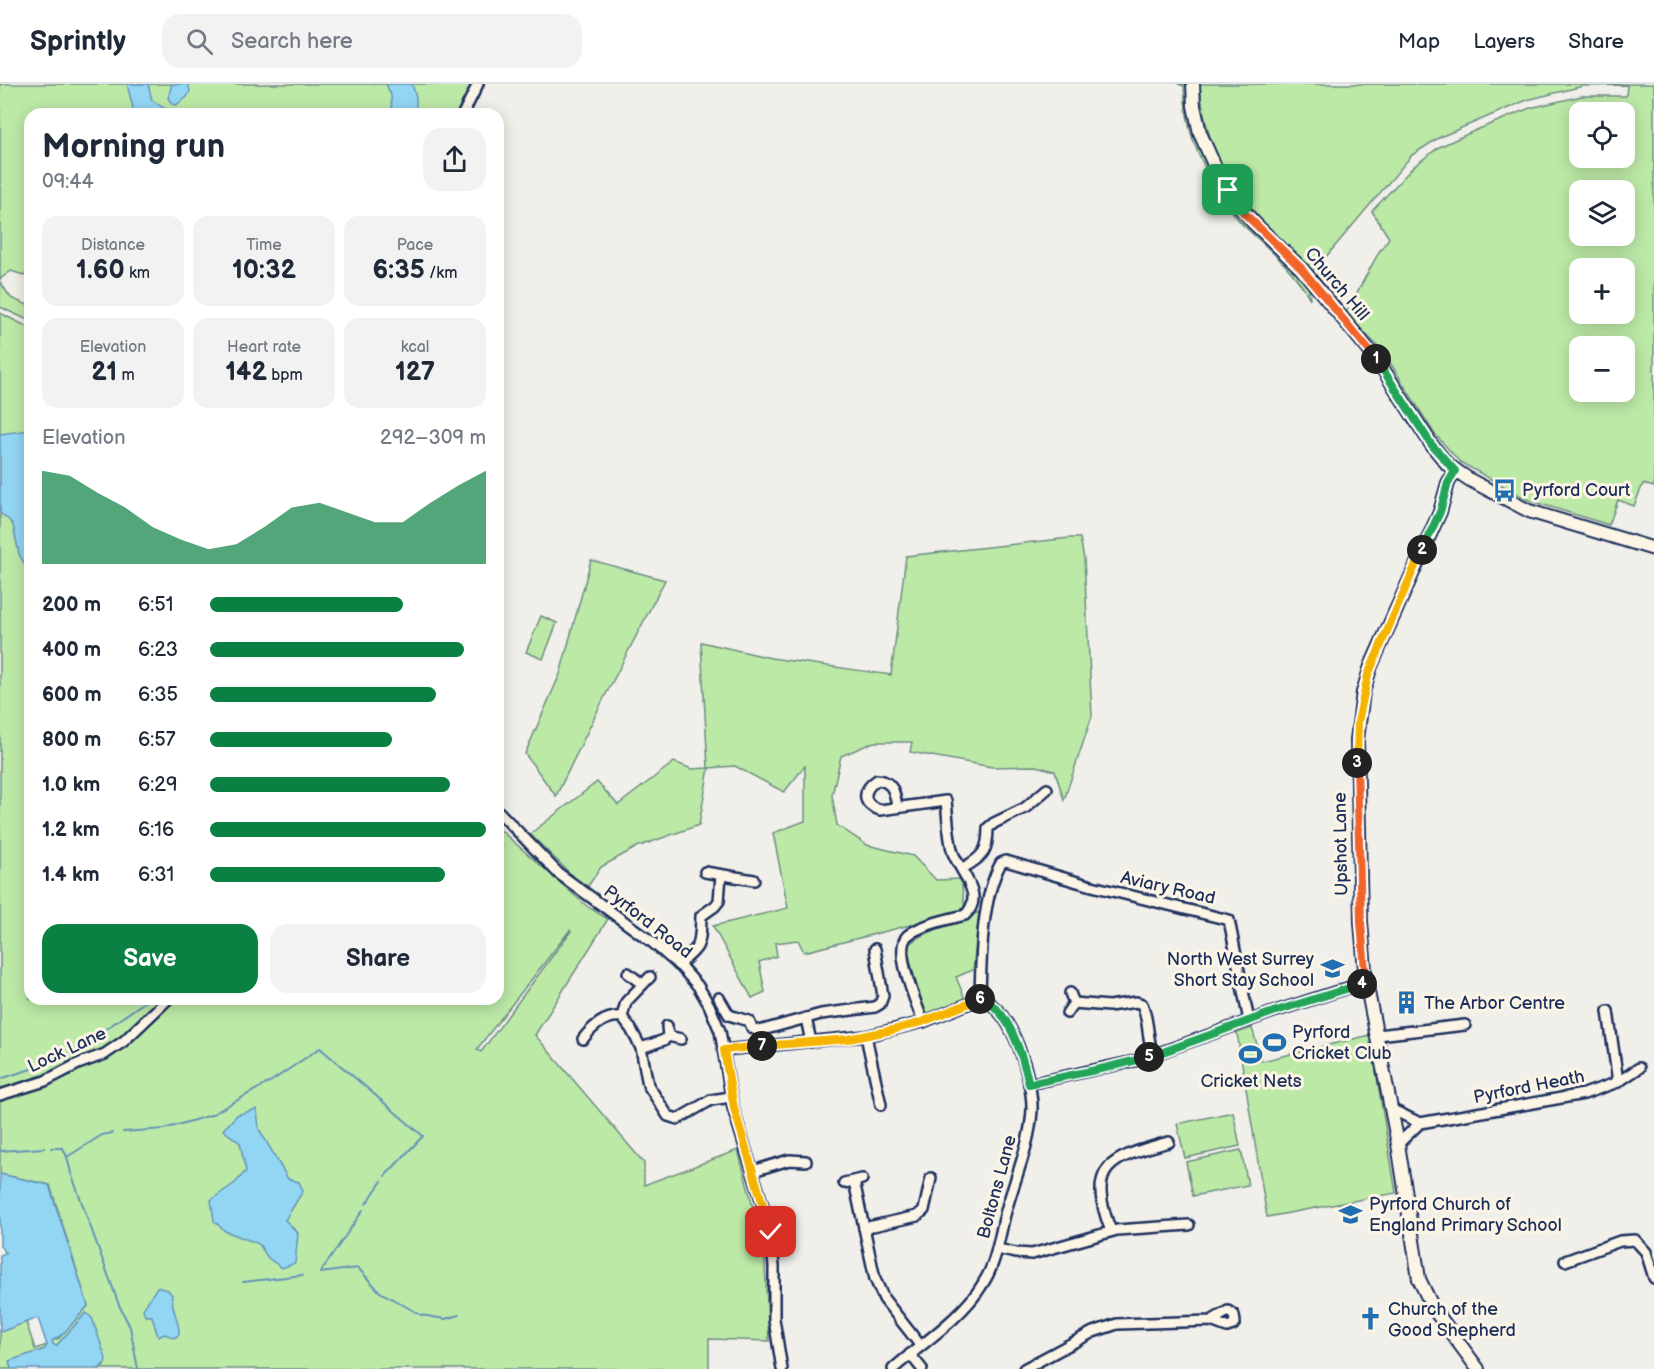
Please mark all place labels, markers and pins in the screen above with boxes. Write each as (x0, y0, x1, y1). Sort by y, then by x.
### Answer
pin (1202, 164, 1253, 215)
pin: 1 (1361, 344, 1391, 374)
bus stop icon: Pyrford Court (1491, 477, 1517, 503)
place label: Pyrford Court (1522, 480, 1631, 501)
pin: 2 (1407, 535, 1437, 565)
pin: 3 (1342, 748, 1372, 778)
place label: North West Surrey Short Stay School (1167, 949, 1315, 991)
school or university icon: North West Surrey Short Stay School (1319, 956, 1345, 982)
pin: 4 (1347, 969, 1377, 999)
pin: 6 (965, 984, 995, 1014)
building icon: The Arbor Centre (1393, 990, 1419, 1016)
place label: The Arbor Centre (1424, 993, 1565, 1014)
place label: Pyrford Cricket Club (1292, 1022, 1392, 1064)
sports icon: Pyrford Cricket Club (1261, 1029, 1287, 1055)
pin: 7 (747, 1031, 777, 1061)
pin: 5 (1134, 1042, 1164, 1072)
sports icon: Cricket Nets (1238, 1042, 1264, 1068)
place label: Cricket Nets (1200, 1071, 1302, 1092)
place label: Pyrford Church of England Primary School (1369, 1194, 1562, 1236)
school or university icon: Pyrford Church of England Primary School (1338, 1201, 1364, 1227)
pin (745, 1206, 796, 1257)
place label: Church of the Good Shepherd (1388, 1299, 1516, 1341)
church icon: Church of the Good Shepherd (1357, 1306, 1383, 1332)

